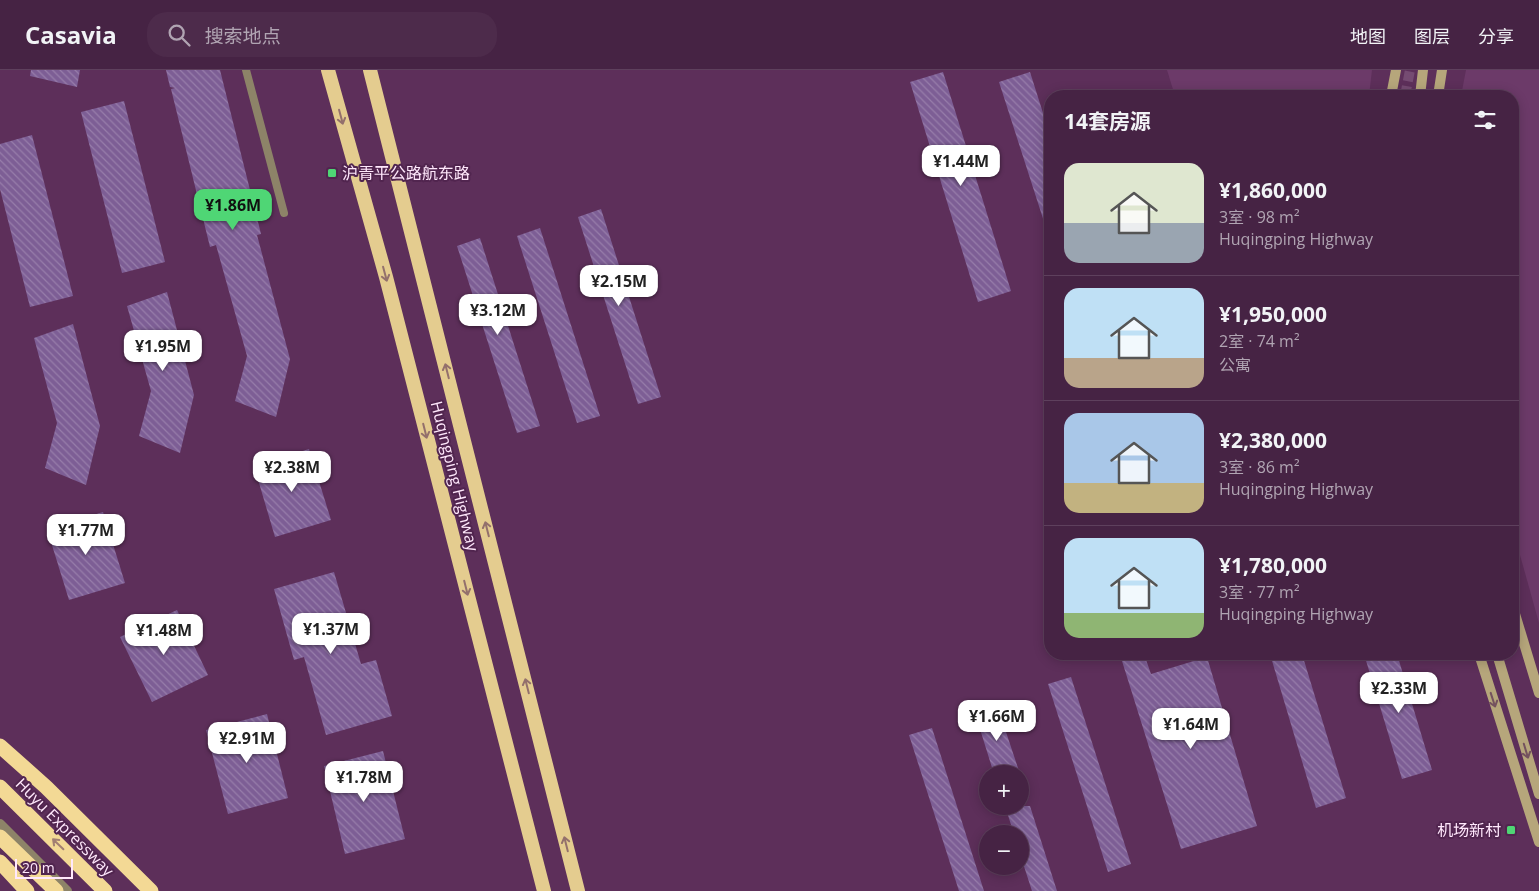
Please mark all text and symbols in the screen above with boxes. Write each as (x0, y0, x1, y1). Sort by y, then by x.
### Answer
search box (147, 12, 497, 57)
text: Casavia (25, 18, 117, 51)
icon: search (165, 21, 193, 49)
text: 搜索地点 (205, 23, 281, 49)
text: 地图 (1350, 24, 1386, 48)
text: 图层 (1414, 24, 1450, 48)
text: 分享 (1478, 24, 1514, 48)
icon: filters (1471, 106, 1499, 134)
text: 14套房源 (1064, 107, 1151, 135)
one-way arrow (337, 109, 347, 125)
pin: ¥1.44M (920, 144, 1002, 187)
text: ¥1.44M (933, 150, 989, 172)
place label: 沪青平公路航东路 (342, 162, 470, 184)
marker: 沪青平公路航东路 (326, 167, 338, 179)
text: ¥1,860,000 (1219, 176, 1327, 204)
icon: home (1104, 183, 1164, 243)
pin: ¥1.86M (192, 189, 274, 231)
text: ¥1.86M (205, 194, 261, 216)
text: 3室 · 98 m² (1219, 206, 1300, 228)
text: Huqingping Highway (1219, 228, 1373, 250)
pin: ¥2.15M (578, 264, 660, 307)
one-way arrow (380, 265, 390, 281)
text: ¥2.15M (591, 270, 647, 292)
pin: ¥3.12M (457, 294, 539, 336)
text: ¥3.12M (470, 299, 526, 321)
text: ¥1,950,000 (1219, 300, 1327, 328)
icon: home (1104, 308, 1164, 368)
pin: ¥1.95M (122, 330, 204, 372)
text: 2室 · 74 m² (1219, 330, 1300, 352)
text: ¥1.95M (135, 335, 191, 357)
text: 公寓 (1219, 354, 1251, 376)
one-way arrow (442, 364, 451, 380)
street label: Huqingping Highway (426, 399, 485, 554)
one-way arrow (421, 422, 431, 438)
text: ¥2,380,000 (1219, 426, 1327, 454)
icon: home (1104, 433, 1164, 493)
pin: ¥2.38M (251, 450, 333, 493)
text: ¥2.38M (264, 456, 320, 478)
text: 3室 · 86 m² (1219, 456, 1300, 478)
text: Huqingping Highway (1219, 478, 1373, 500)
pin: ¥1.77M (45, 514, 127, 556)
text: ¥1.77M (58, 519, 114, 541)
one-way arrow (482, 521, 491, 537)
text: ¥1,780,000 (1219, 551, 1327, 579)
icon: home (1104, 558, 1164, 618)
one-way arrow (462, 580, 471, 596)
text: 3室 · 77 m² (1219, 581, 1300, 603)
text: Huqingping Highway (1219, 603, 1373, 625)
pin: ¥1.37M (290, 612, 372, 655)
pin: ¥1.48M (123, 614, 205, 656)
text: ¥1.37M (303, 618, 359, 640)
text: ¥1.48M (136, 619, 192, 641)
pin: ¥2.33M (1358, 672, 1440, 714)
text: ¥2.33M (1371, 677, 1427, 699)
one-way arrow (521, 679, 531, 695)
one-way arrow (1489, 692, 1499, 708)
pin: ¥1.66M (956, 700, 1038, 742)
text: ¥1.66M (969, 705, 1025, 727)
pin: ¥1.64M (1150, 708, 1232, 750)
text: ¥1.64M (1163, 713, 1219, 735)
pin: ¥2.91M (206, 722, 288, 764)
text: ¥2.91M (219, 727, 275, 749)
one-way arrow (1522, 742, 1532, 758)
pin: ¥1.78M (323, 760, 405, 803)
map controls (979, 765, 1029, 875)
button: + (979, 765, 1029, 815)
text: ¥1.78M (336, 766, 392, 788)
street label: Huyu Expressway (11, 773, 120, 882)
place label: 机场新村 (1437, 819, 1501, 841)
marker: 机场新村 (1505, 824, 1517, 836)
button: − (979, 825, 1029, 875)
one-way arrow (561, 836, 570, 852)
one-way arrow (52, 838, 64, 850)
scale bar (15, 856, 72, 879)
text: 20 m (22, 858, 55, 877)

